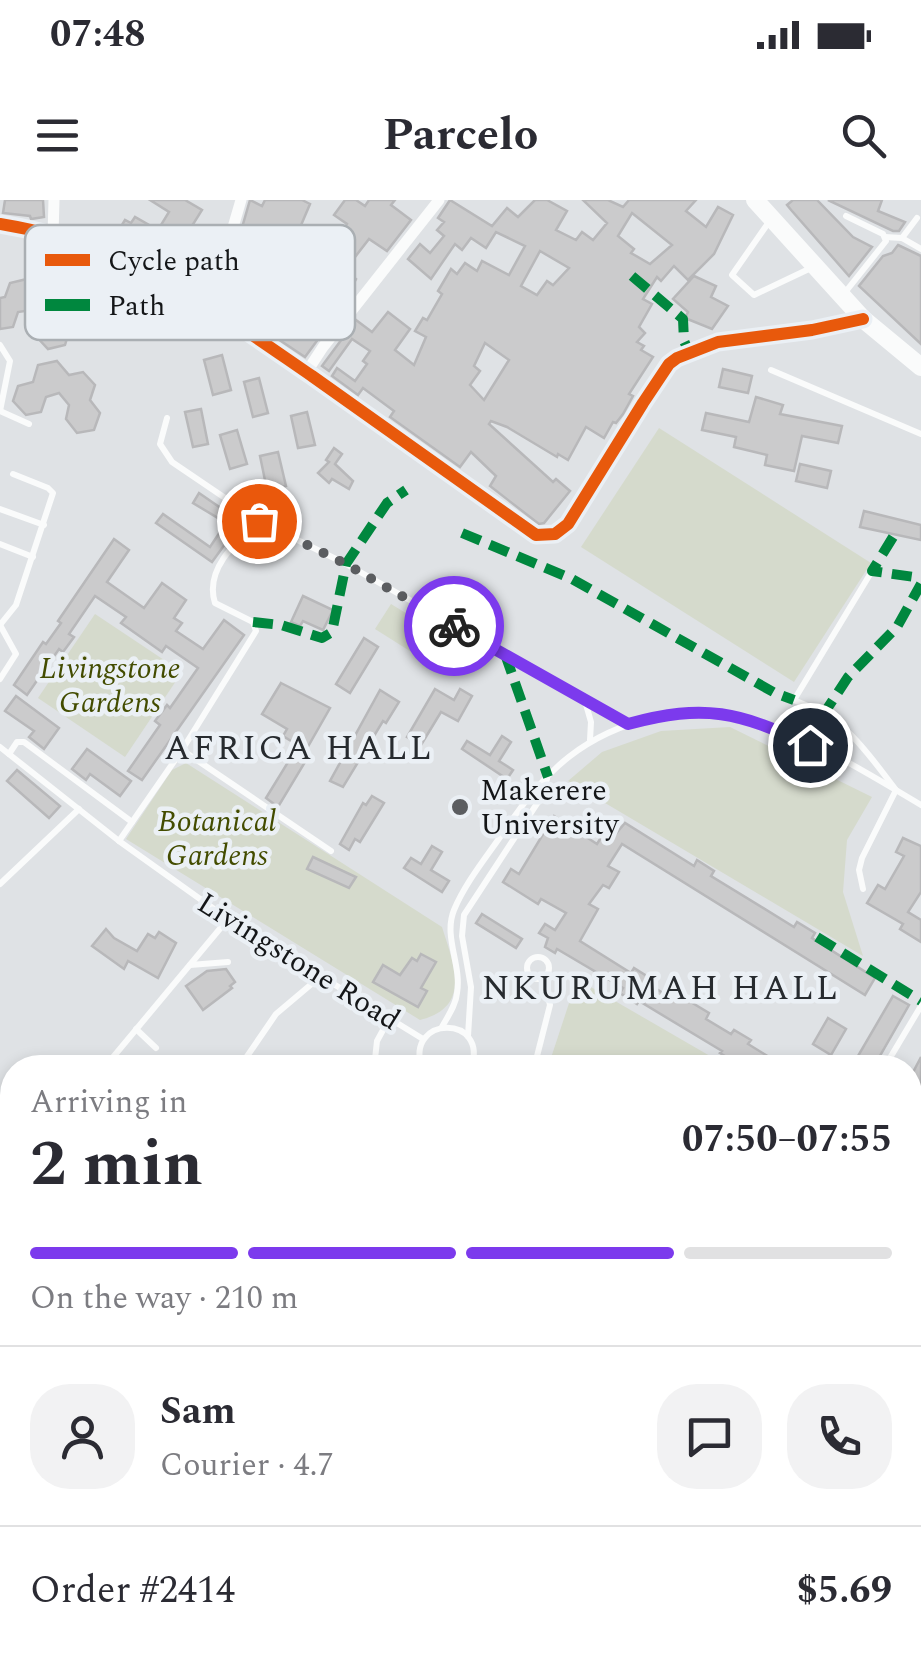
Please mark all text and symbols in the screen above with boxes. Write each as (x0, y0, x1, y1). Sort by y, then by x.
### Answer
text: 07:48 (50, 6, 145, 64)
text: Parcelo (383, 101, 538, 170)
icon: menu (30, 108, 85, 163)
icon: search (836, 108, 891, 163)
legend (25, 225, 355, 340)
text: Cycle path (108, 240, 240, 283)
text: Path (108, 285, 165, 328)
pin (217, 479, 302, 564)
icon: bag (232, 494, 287, 549)
courier (404, 576, 504, 676)
icon: bike (427, 599, 482, 654)
park label: Livingstone Gardens (39, 646, 181, 726)
pin (768, 703, 853, 788)
icon: home (783, 718, 838, 773)
district label: AFRICA HALL (164, 722, 434, 775)
place label: Makerere University (480, 768, 620, 848)
marker: Makerere University (449, 796, 471, 818)
park label: Botanical Gardens (158, 799, 277, 879)
street label: Livingstone Road (188, 881, 409, 1043)
district label: NKURUMAH HALL (482, 962, 840, 1015)
text: Arriving in (30, 1078, 187, 1127)
text: 07:50–07:55 (682, 1111, 892, 1169)
text: 2 min (30, 1115, 203, 1214)
text: On the way · 210 m (30, 1274, 298, 1323)
text: Sam (160, 1383, 236, 1441)
button: person (30, 1384, 135, 1489)
button: chat (657, 1384, 762, 1489)
button: phone (787, 1384, 892, 1489)
text: Courier · 4.7 (160, 1441, 333, 1490)
text: Order #2414 (30, 1562, 235, 1620)
text: $5.69 (797, 1562, 892, 1620)

